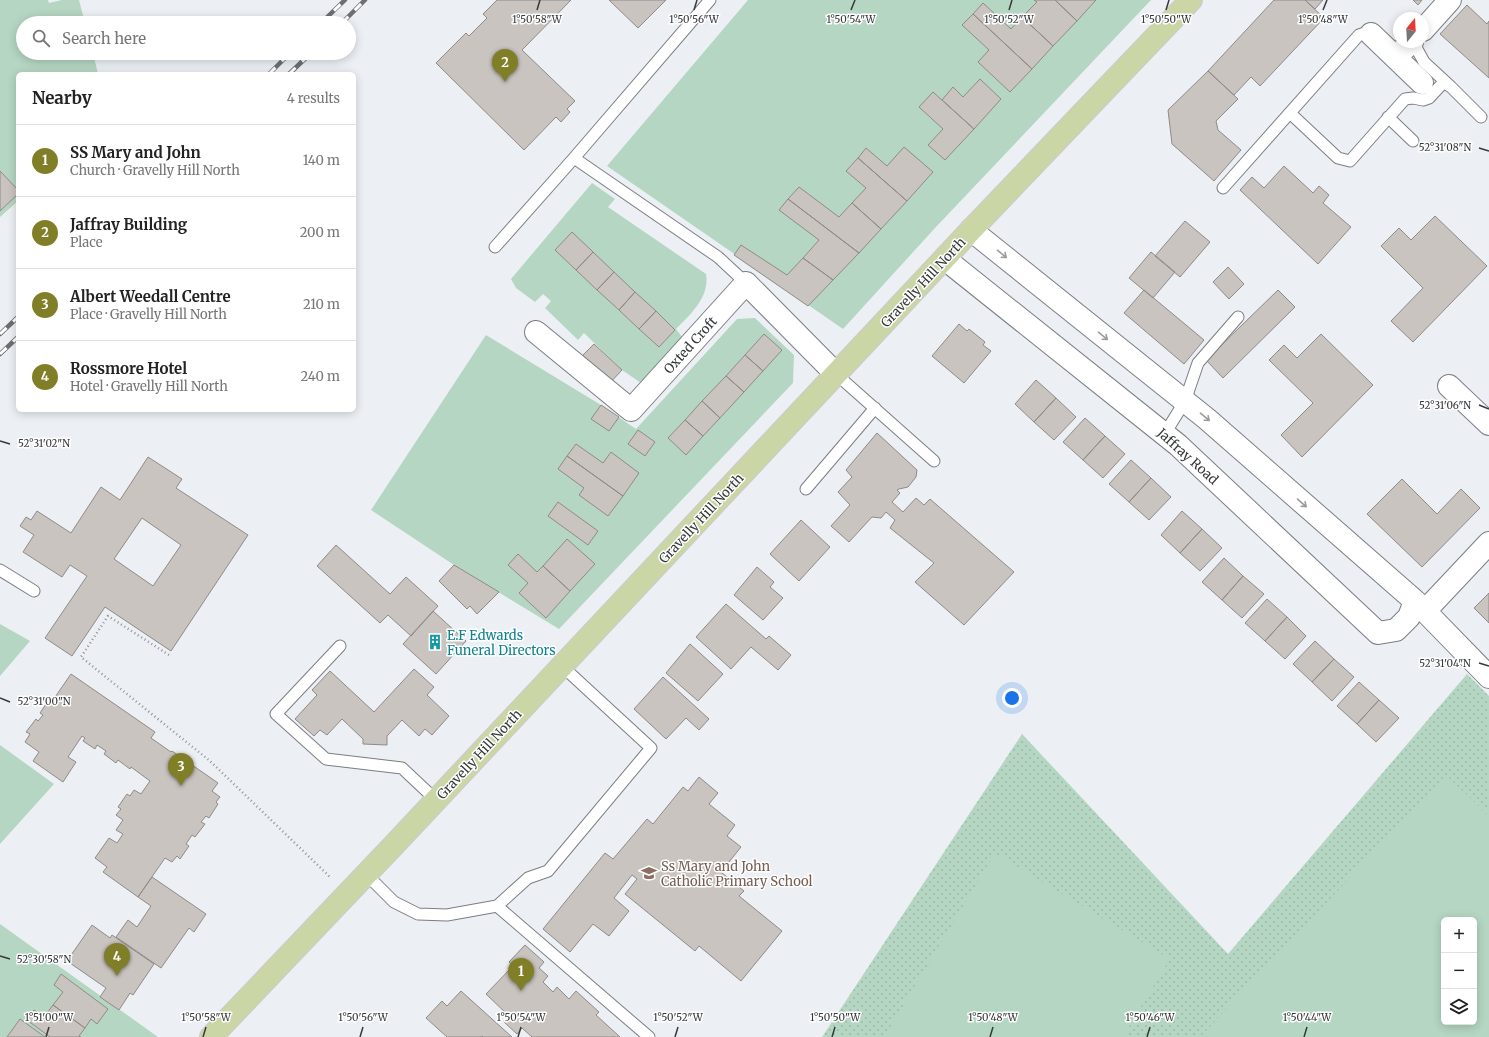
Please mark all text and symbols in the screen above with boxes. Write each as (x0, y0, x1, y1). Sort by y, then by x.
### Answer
north arrow (1393, 12, 1429, 48)
text: 1°50'58"W (512, 13, 563, 26)
text: 1°50'56"W (669, 13, 720, 26)
text: 1°50'54"W (827, 13, 877, 26)
text: 1°50'52"W (984, 13, 1035, 26)
text: 1°50'50"W (1141, 13, 1192, 26)
text: 1°50'48"W (1298, 13, 1349, 26)
search box (16, 16, 356, 60)
icon: search (30, 27, 52, 49)
text: Search here (62, 29, 146, 48)
pin: 2 (492, 49, 518, 82)
text: Nearby (32, 87, 92, 109)
text: 4 results (287, 90, 340, 107)
text: 52°31'08"N (1419, 141, 1471, 154)
text: SS Mary and John (70, 143, 201, 162)
text: 1 (42, 152, 48, 169)
text: 140 m (303, 152, 340, 169)
text: Church · Gravelly Hill North (70, 162, 240, 179)
text: Jaffray Building (70, 215, 187, 234)
text: 2 (41, 224, 49, 241)
text: 200 m (300, 224, 340, 241)
text: Place (70, 234, 103, 251)
street label: Gravelly Hill North (877, 234, 970, 331)
one-way arrow (996, 250, 1007, 259)
text: Albert Weedall Centre (70, 287, 231, 306)
text: 3 (41, 296, 49, 313)
text: 210 m (303, 296, 340, 313)
text: Place · Gravelly Hill North (70, 306, 227, 323)
street label: Oxted Croft (660, 313, 721, 378)
one-way arrow (1098, 331, 1109, 340)
text: Rossmore Hotel (70, 359, 187, 378)
text: 4 (41, 368, 49, 385)
text: 240 m (300, 368, 340, 385)
text: Hotel · Gravelly Hill North (70, 378, 228, 395)
text: 52°31'06"N (1419, 399, 1471, 412)
one-way arrow (1199, 413, 1210, 422)
street label: Jaffray Road (1153, 424, 1222, 488)
text: 52°31'02"N (18, 437, 70, 450)
street label: Gravelly Hill North (655, 470, 748, 567)
one-way arrow (1297, 498, 1308, 507)
place label: E.F Edwards Funeral Directors (447, 627, 556, 659)
building icon: E.F Edwards Funeral Directors (426, 633, 444, 651)
text: 52°31'04"N (1419, 657, 1471, 670)
your location (1002, 688, 1022, 708)
text: 52°31'00"N (18, 695, 71, 708)
street label: Gravelly Hill North (433, 706, 526, 803)
pin: 3 (168, 753, 194, 786)
place label: Ss Mary and John Catholic Primary School (661, 858, 813, 890)
school or university icon: Ss Mary and John Catholic Primary School (640, 864, 658, 882)
map controls (1441, 917, 1477, 1025)
button: + (1441, 917, 1477, 953)
pin: 4 (104, 943, 130, 976)
text: 52°30'58"N (17, 953, 71, 966)
button: − (1441, 953, 1477, 989)
pin: 1 (508, 958, 534, 991)
button: layers (1441, 989, 1477, 1025)
text: 1°51'00"W (25, 1011, 74, 1024)
text: 1°50'58"W (181, 1011, 232, 1024)
text: 1°50'56"W (338, 1011, 389, 1024)
text: 1°50'54"W (497, 1011, 547, 1024)
text: 1°50'52"W (653, 1011, 704, 1024)
text: 1°50'50"W (810, 1011, 861, 1024)
text: 1°50'48"W (968, 1011, 1019, 1024)
text: 1°50'46"W (1126, 1011, 1175, 1024)
text: 1°50'44"W (1283, 1011, 1332, 1024)

